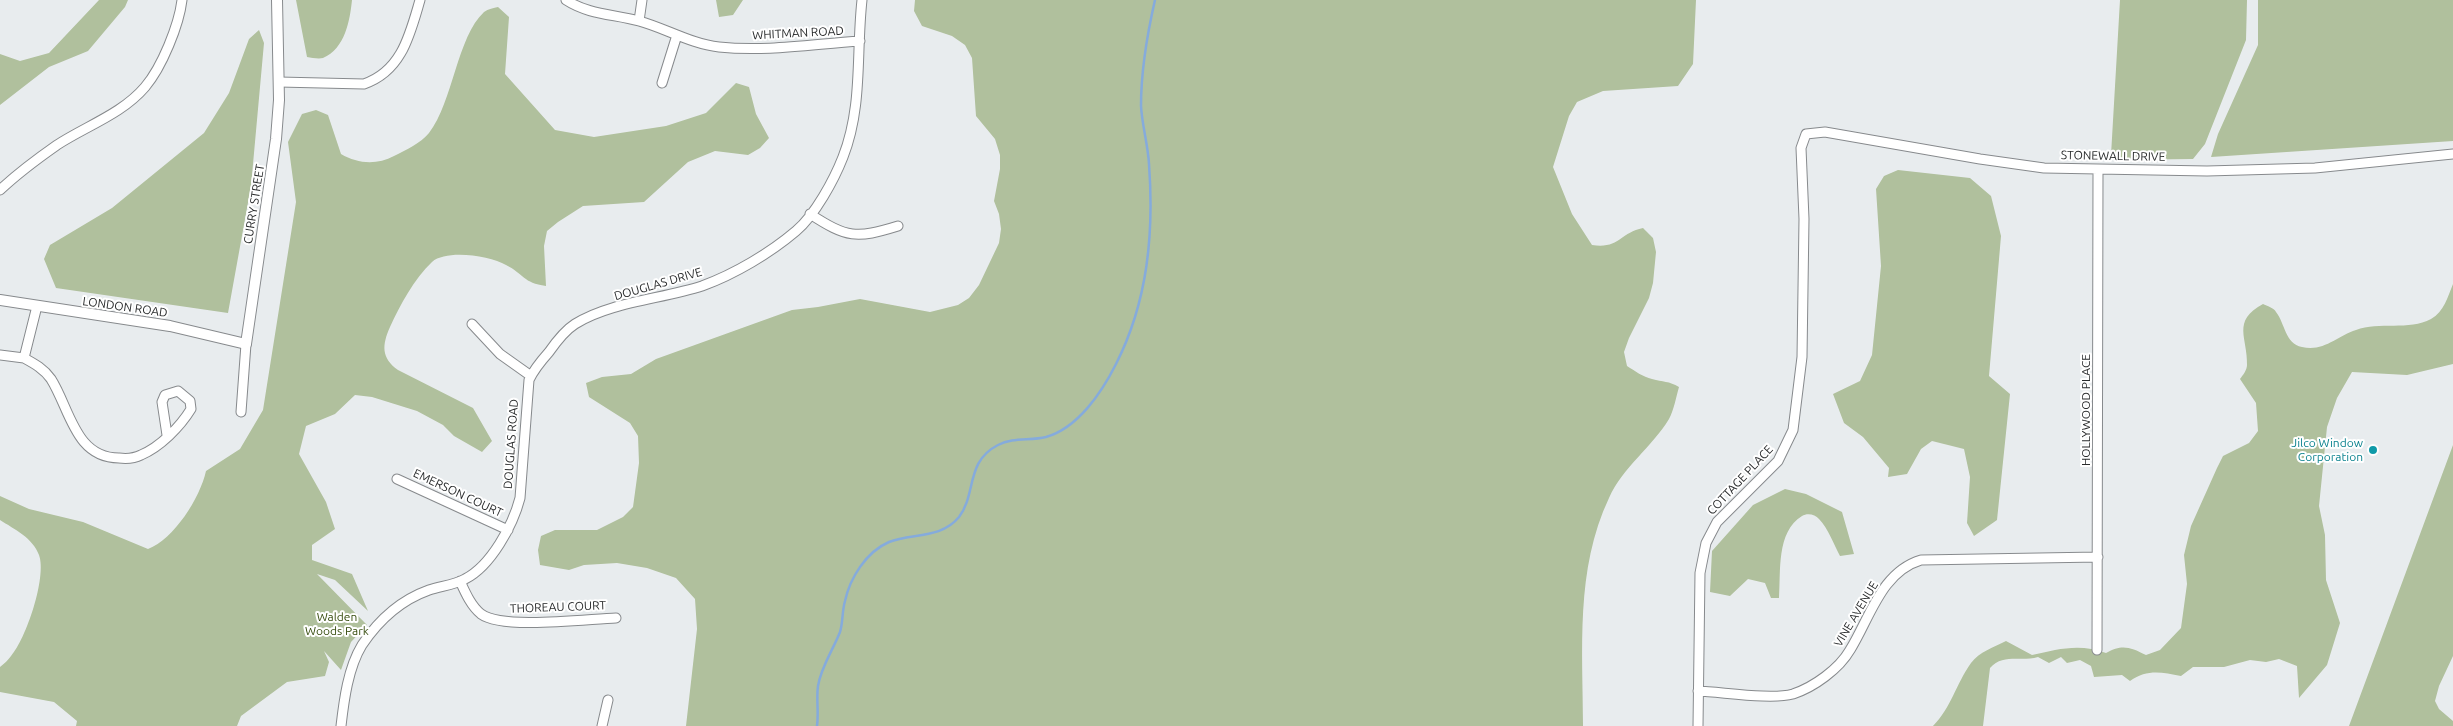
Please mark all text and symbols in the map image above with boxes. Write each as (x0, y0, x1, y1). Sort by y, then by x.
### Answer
street label: WHITMAN ROAD (752, 23, 844, 43)
street label: STONEWALL DRIVE (2061, 148, 2165, 164)
street label: CURRY STREET (241, 163, 267, 245)
street label: DOUGLAS DRIVE (612, 265, 704, 303)
street label: LONDON ROAD (82, 294, 168, 320)
street label: HOLLYWOOD PLACE (2079, 354, 2093, 466)
street label: DOUGLAS ROAD (501, 398, 521, 490)
place label: Jilco Window Corporation (2291, 436, 2363, 464)
street label: COTTAGE PLACE (1704, 442, 1776, 518)
marker: Jilco Window Corporation (2367, 444, 2379, 456)
street label: EMERSON COURT (411, 466, 505, 520)
street label: VINE AVENUE (1831, 579, 1881, 649)
street label: THOREAU COURT (510, 598, 606, 616)
park label: Walden Woods Park (305, 610, 369, 638)

